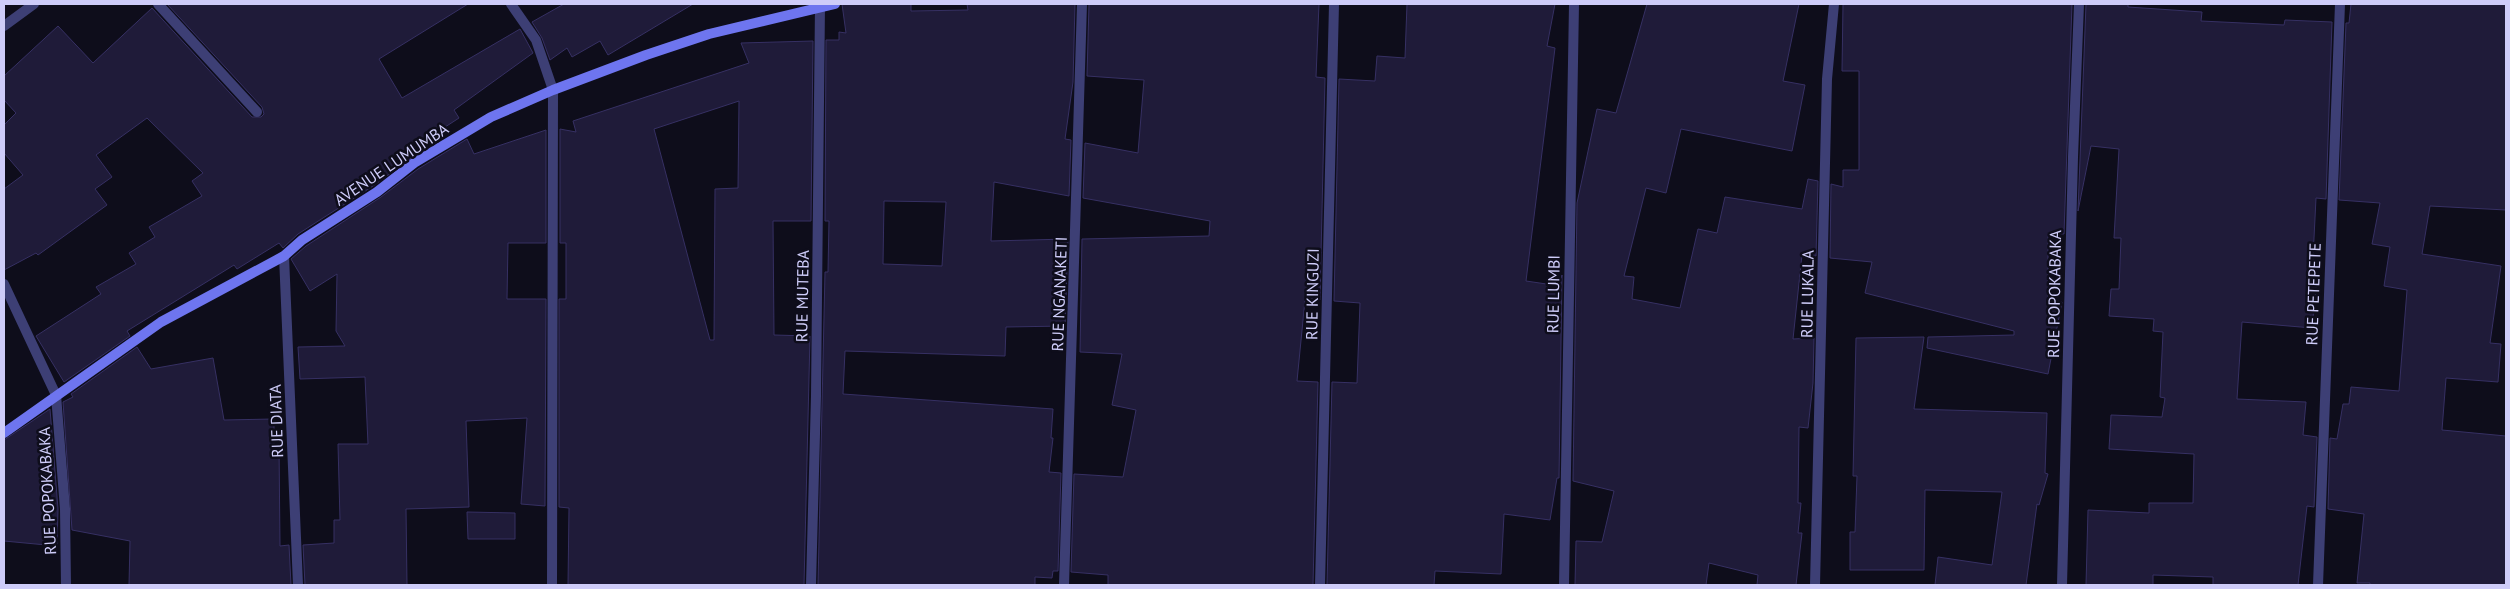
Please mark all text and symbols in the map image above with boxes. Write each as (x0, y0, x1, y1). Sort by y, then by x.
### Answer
street label: AVENUE LUMUMBA (330, 118, 452, 210)
street label: RUE POPOKABAKA (2043, 229, 2065, 358)
street label: RUE NGANAKETI (1047, 236, 1071, 352)
street label: RUE PETEPETE (2301, 242, 2325, 346)
street label: RUE KINGUZI (1301, 248, 1323, 340)
street label: RUE MUTEBA (791, 249, 813, 342)
street label: RUE LUKALA (1796, 249, 1818, 338)
street label: RUE LUMBI (1542, 255, 1564, 333)
street label: RUE DIATA (265, 383, 287, 458)
street label: RUE POPOKABAKA (34, 426, 60, 555)

